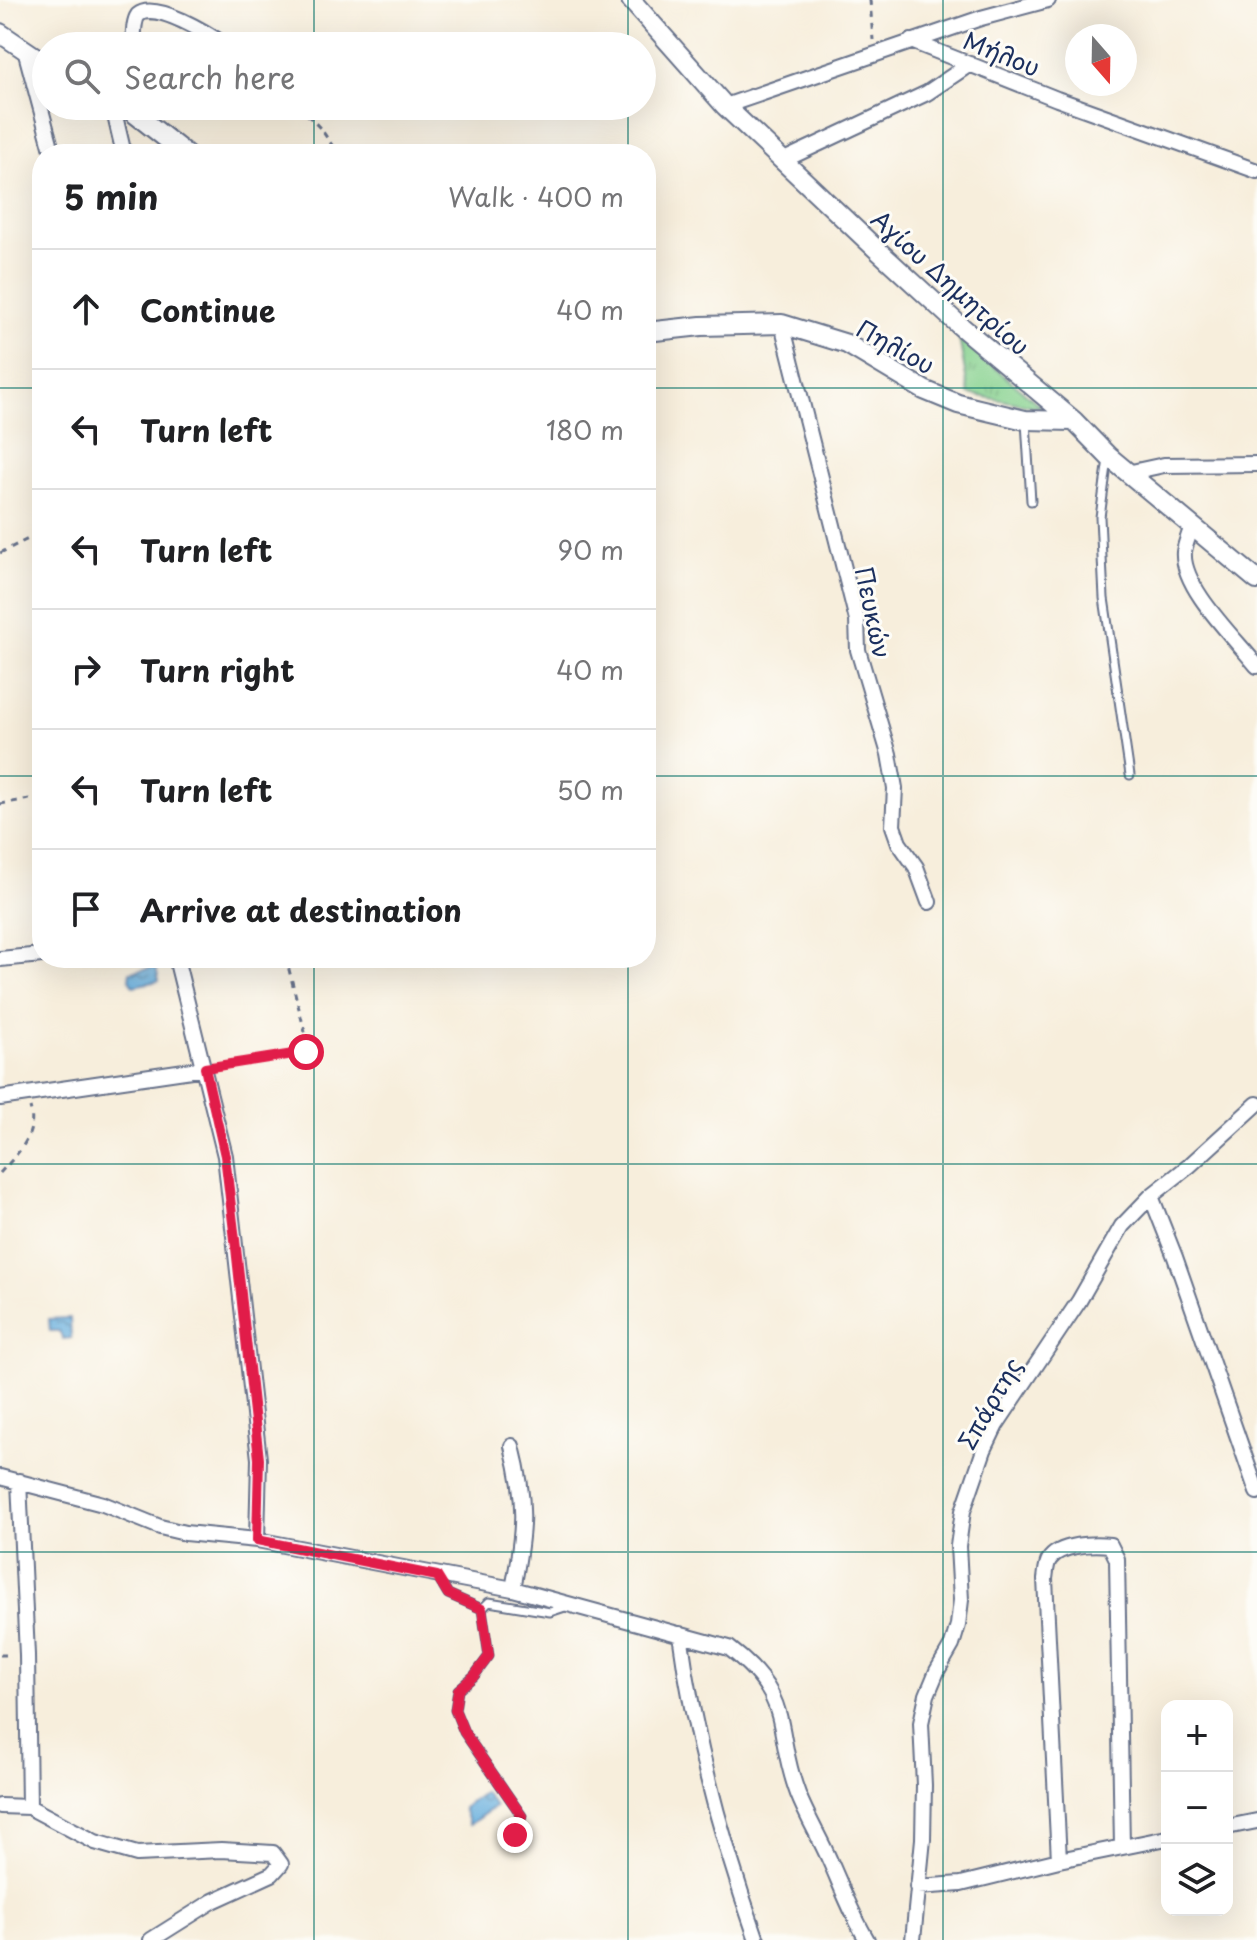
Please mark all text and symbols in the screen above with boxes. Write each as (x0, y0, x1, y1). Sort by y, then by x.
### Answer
street label: Μήλου (958, 21, 1046, 85)
north arrow (1065, 24, 1137, 96)
search box (32, 32, 656, 120)
icon: search (60, 54, 104, 98)
text: Search here (124, 54, 296, 99)
text: 5 min (64, 170, 158, 222)
text: Walk · 400 m (448, 177, 624, 216)
street label: Αγίου Δημητρίου (864, 201, 1038, 363)
icon: ahead (64, 287, 108, 331)
text: Continue (140, 287, 275, 332)
text: 40 m (556, 290, 624, 329)
street label: Πηλίου (850, 310, 942, 382)
icon: left (64, 407, 108, 451)
text: Turn left (140, 407, 272, 452)
text: 180 m (546, 410, 624, 449)
icon: left (64, 527, 108, 571)
text: Turn left (140, 527, 272, 572)
text: 90 m (557, 530, 624, 569)
street label: Πευκών (847, 563, 901, 661)
icon: right (64, 647, 108, 691)
text: Turn right (140, 647, 295, 692)
text: 40 m (556, 650, 624, 689)
icon: left (64, 767, 108, 811)
text: Turn left (140, 767, 272, 812)
text: 50 m (557, 770, 624, 809)
icon: arrive (64, 887, 108, 931)
text: Arrive at destination (140, 887, 462, 932)
route start (288, 1034, 324, 1070)
street label: Σπάρτης (948, 1350, 1030, 1456)
map controls (1161, 1700, 1233, 1916)
button: + (1161, 1700, 1233, 1772)
button: − (1161, 1772, 1233, 1844)
route end (497, 1817, 533, 1853)
button: layers (1161, 1844, 1233, 1916)

